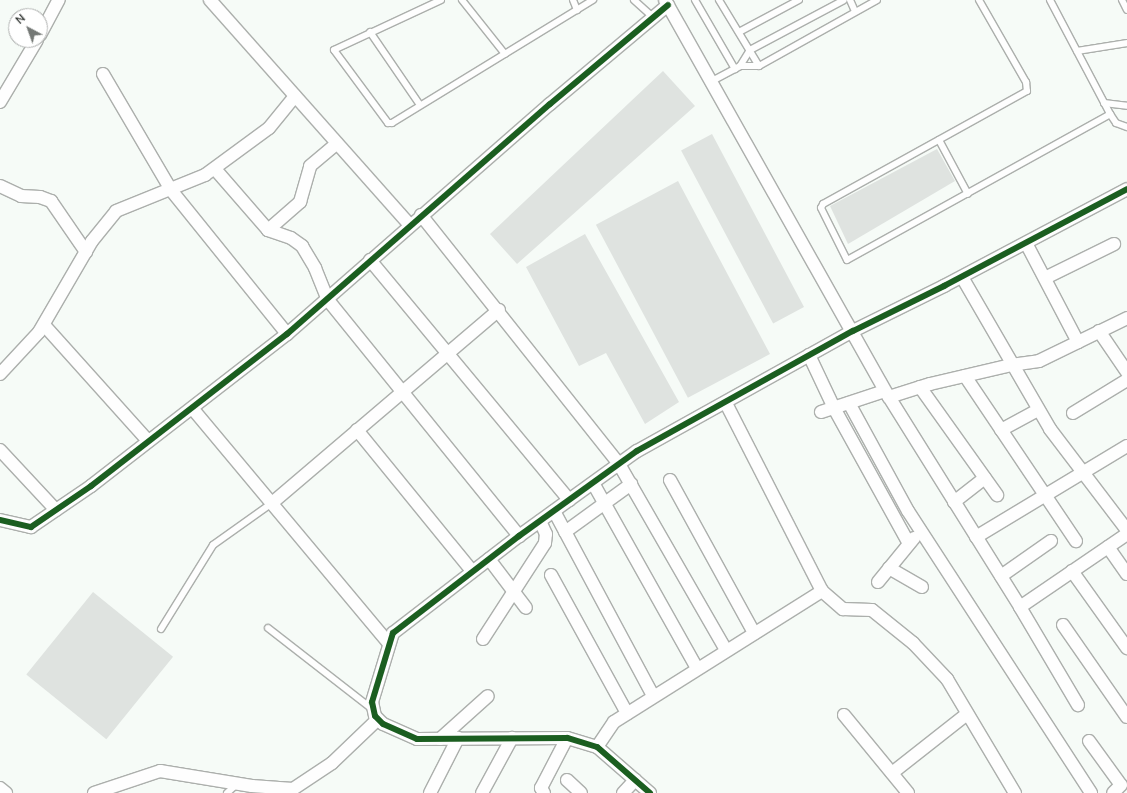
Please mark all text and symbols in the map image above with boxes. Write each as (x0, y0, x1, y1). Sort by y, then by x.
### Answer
north arrow (8, 8, 48, 48)
text: N (12, 11, 28, 28)

